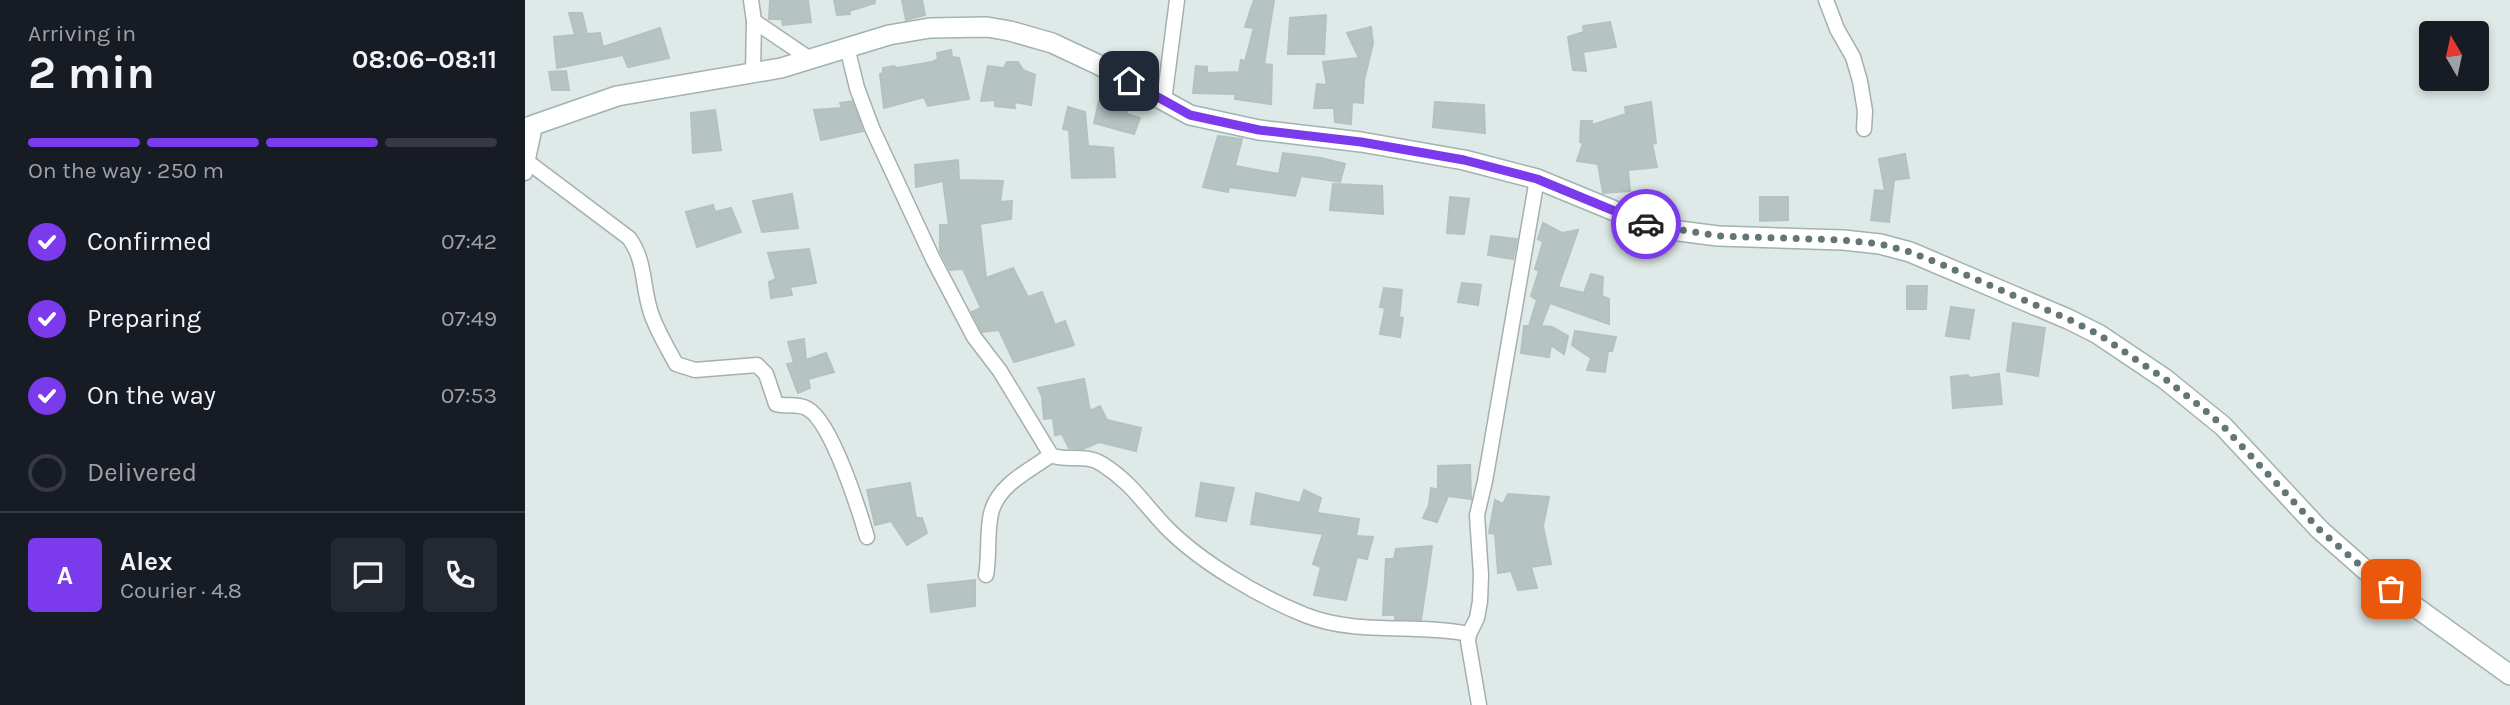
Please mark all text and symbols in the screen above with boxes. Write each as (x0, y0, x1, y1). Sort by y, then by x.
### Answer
text: Arriving in (28, 20, 136, 47)
north arrow (2419, 21, 2489, 91)
map controls (2419, 21, 2489, 91)
text: 08:06–08:11 (352, 44, 497, 75)
text: 2 min (28, 46, 155, 100)
pin (1099, 51, 1159, 111)
icon: home (1110, 62, 1148, 100)
text: On the way · 250 m (28, 157, 224, 184)
courier (1611, 189, 1681, 259)
icon: car (1627, 205, 1665, 243)
icon: check (28, 223, 66, 261)
text: Confirmed (87, 226, 212, 257)
text: 07:42 (441, 228, 497, 255)
icon: check (28, 300, 66, 338)
text: Preparing (87, 303, 201, 334)
text: 07:49 (441, 305, 497, 332)
icon: check (28, 377, 66, 415)
text: On the way (87, 380, 216, 411)
text: 07:53 (441, 382, 497, 409)
text: Delivered (87, 457, 197, 488)
button: chat (331, 538, 405, 612)
button: phone (423, 538, 497, 612)
text: Alex (120, 546, 172, 577)
pin (2361, 559, 2421, 619)
text: A (57, 560, 73, 591)
icon: bag (2372, 570, 2410, 608)
text: Courier · 4.8 (120, 577, 242, 604)

